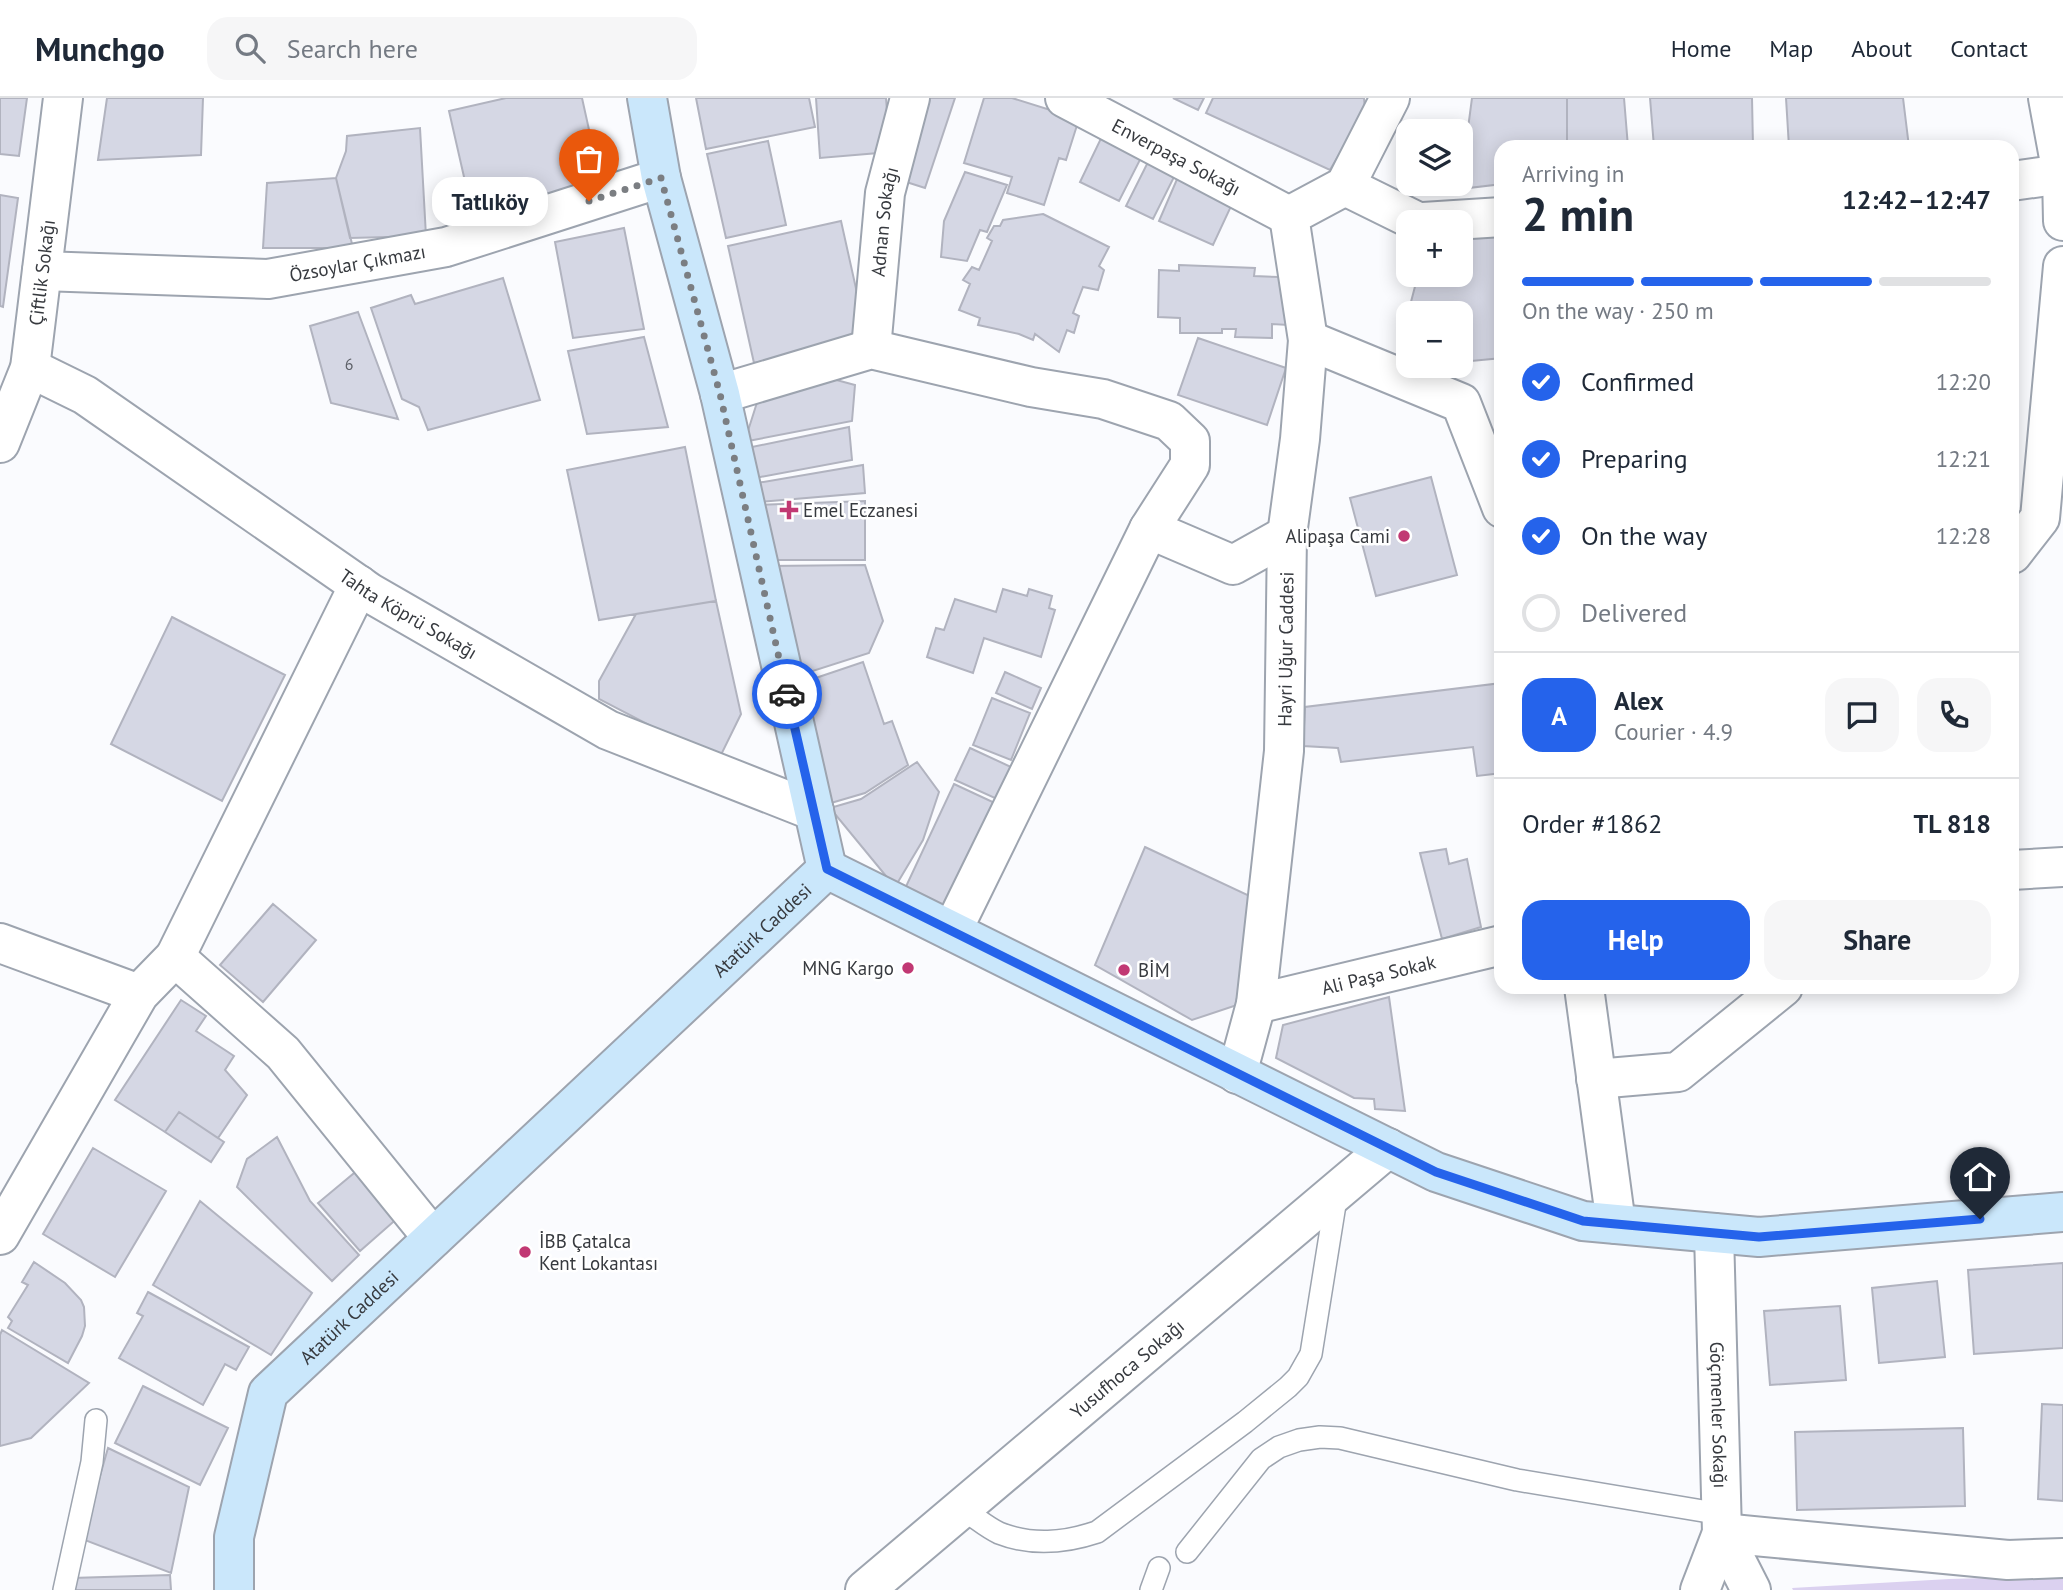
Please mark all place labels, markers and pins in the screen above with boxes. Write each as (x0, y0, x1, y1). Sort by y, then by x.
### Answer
pin (559, 129, 619, 201)
callout: Tatlıköy (432, 176, 547, 226)
place label: Emel Eczanesi (803, 498, 918, 522)
marker: Emel Eczanesi (781, 502, 797, 518)
place label: Alipaşa Cami (1286, 524, 1390, 548)
marker: Alipaşa Cami (1396, 528, 1412, 544)
place label: MNG Kargo (802, 956, 894, 980)
place label: BİM (1138, 958, 1170, 982)
marker: MNG Kargo (900, 960, 916, 976)
marker: BİM (1116, 962, 1132, 978)
pin (1950, 1147, 2010, 1219)
place label: İBB Çatalca Kent Lokantası (539, 1229, 658, 1275)
marker: İBB Çatalca Kent Lokantası (517, 1244, 533, 1260)

